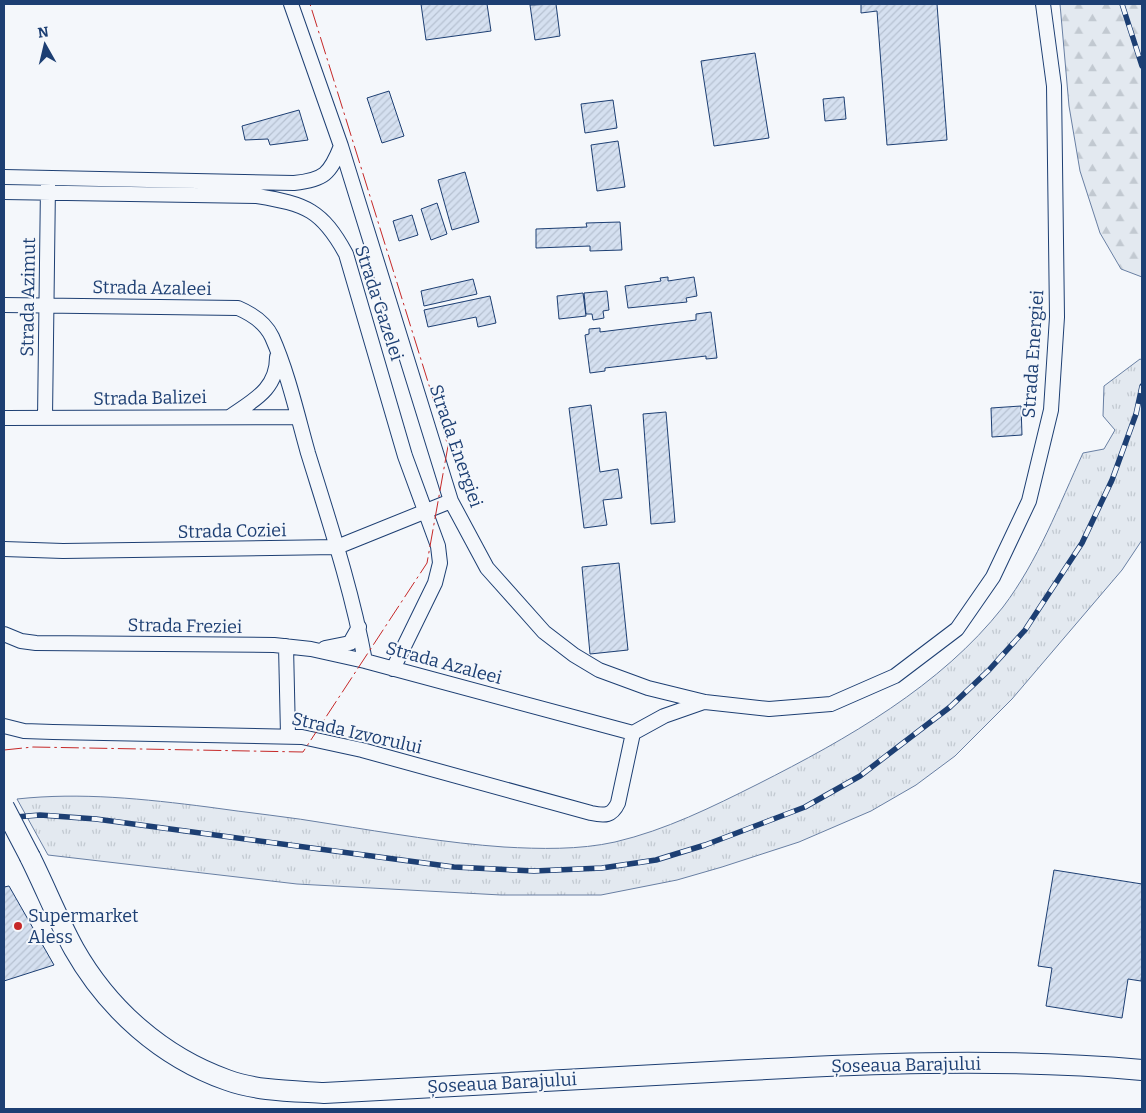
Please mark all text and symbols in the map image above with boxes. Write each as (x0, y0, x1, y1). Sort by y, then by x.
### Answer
north arrow (20, 20, 70, 70)
text: N (37, 23, 50, 42)
street label: Strada Azimut (16, 237, 40, 357)
street label: Strada Gazelei (350, 243, 408, 363)
street label: Strada Azaleei (92, 276, 212, 300)
street label: Strada Energiei (1018, 289, 1048, 419)
street label: Strada Energiei (425, 382, 487, 510)
street label: Strada Balizei (93, 386, 207, 410)
street label: Strada Coziei (177, 519, 287, 543)
street label: Strada Freziei (128, 614, 242, 638)
street label: Strada Azaleei (384, 637, 504, 689)
street label: Strada Izvorului (290, 707, 424, 759)
place label: Supermarket Aless (28, 905, 139, 948)
marker: Supermarket Aless (12, 920, 24, 932)
street label: Șoseaua Barajului (831, 1053, 981, 1077)
street label: Șoseaua Barajului (427, 1068, 577, 1098)

